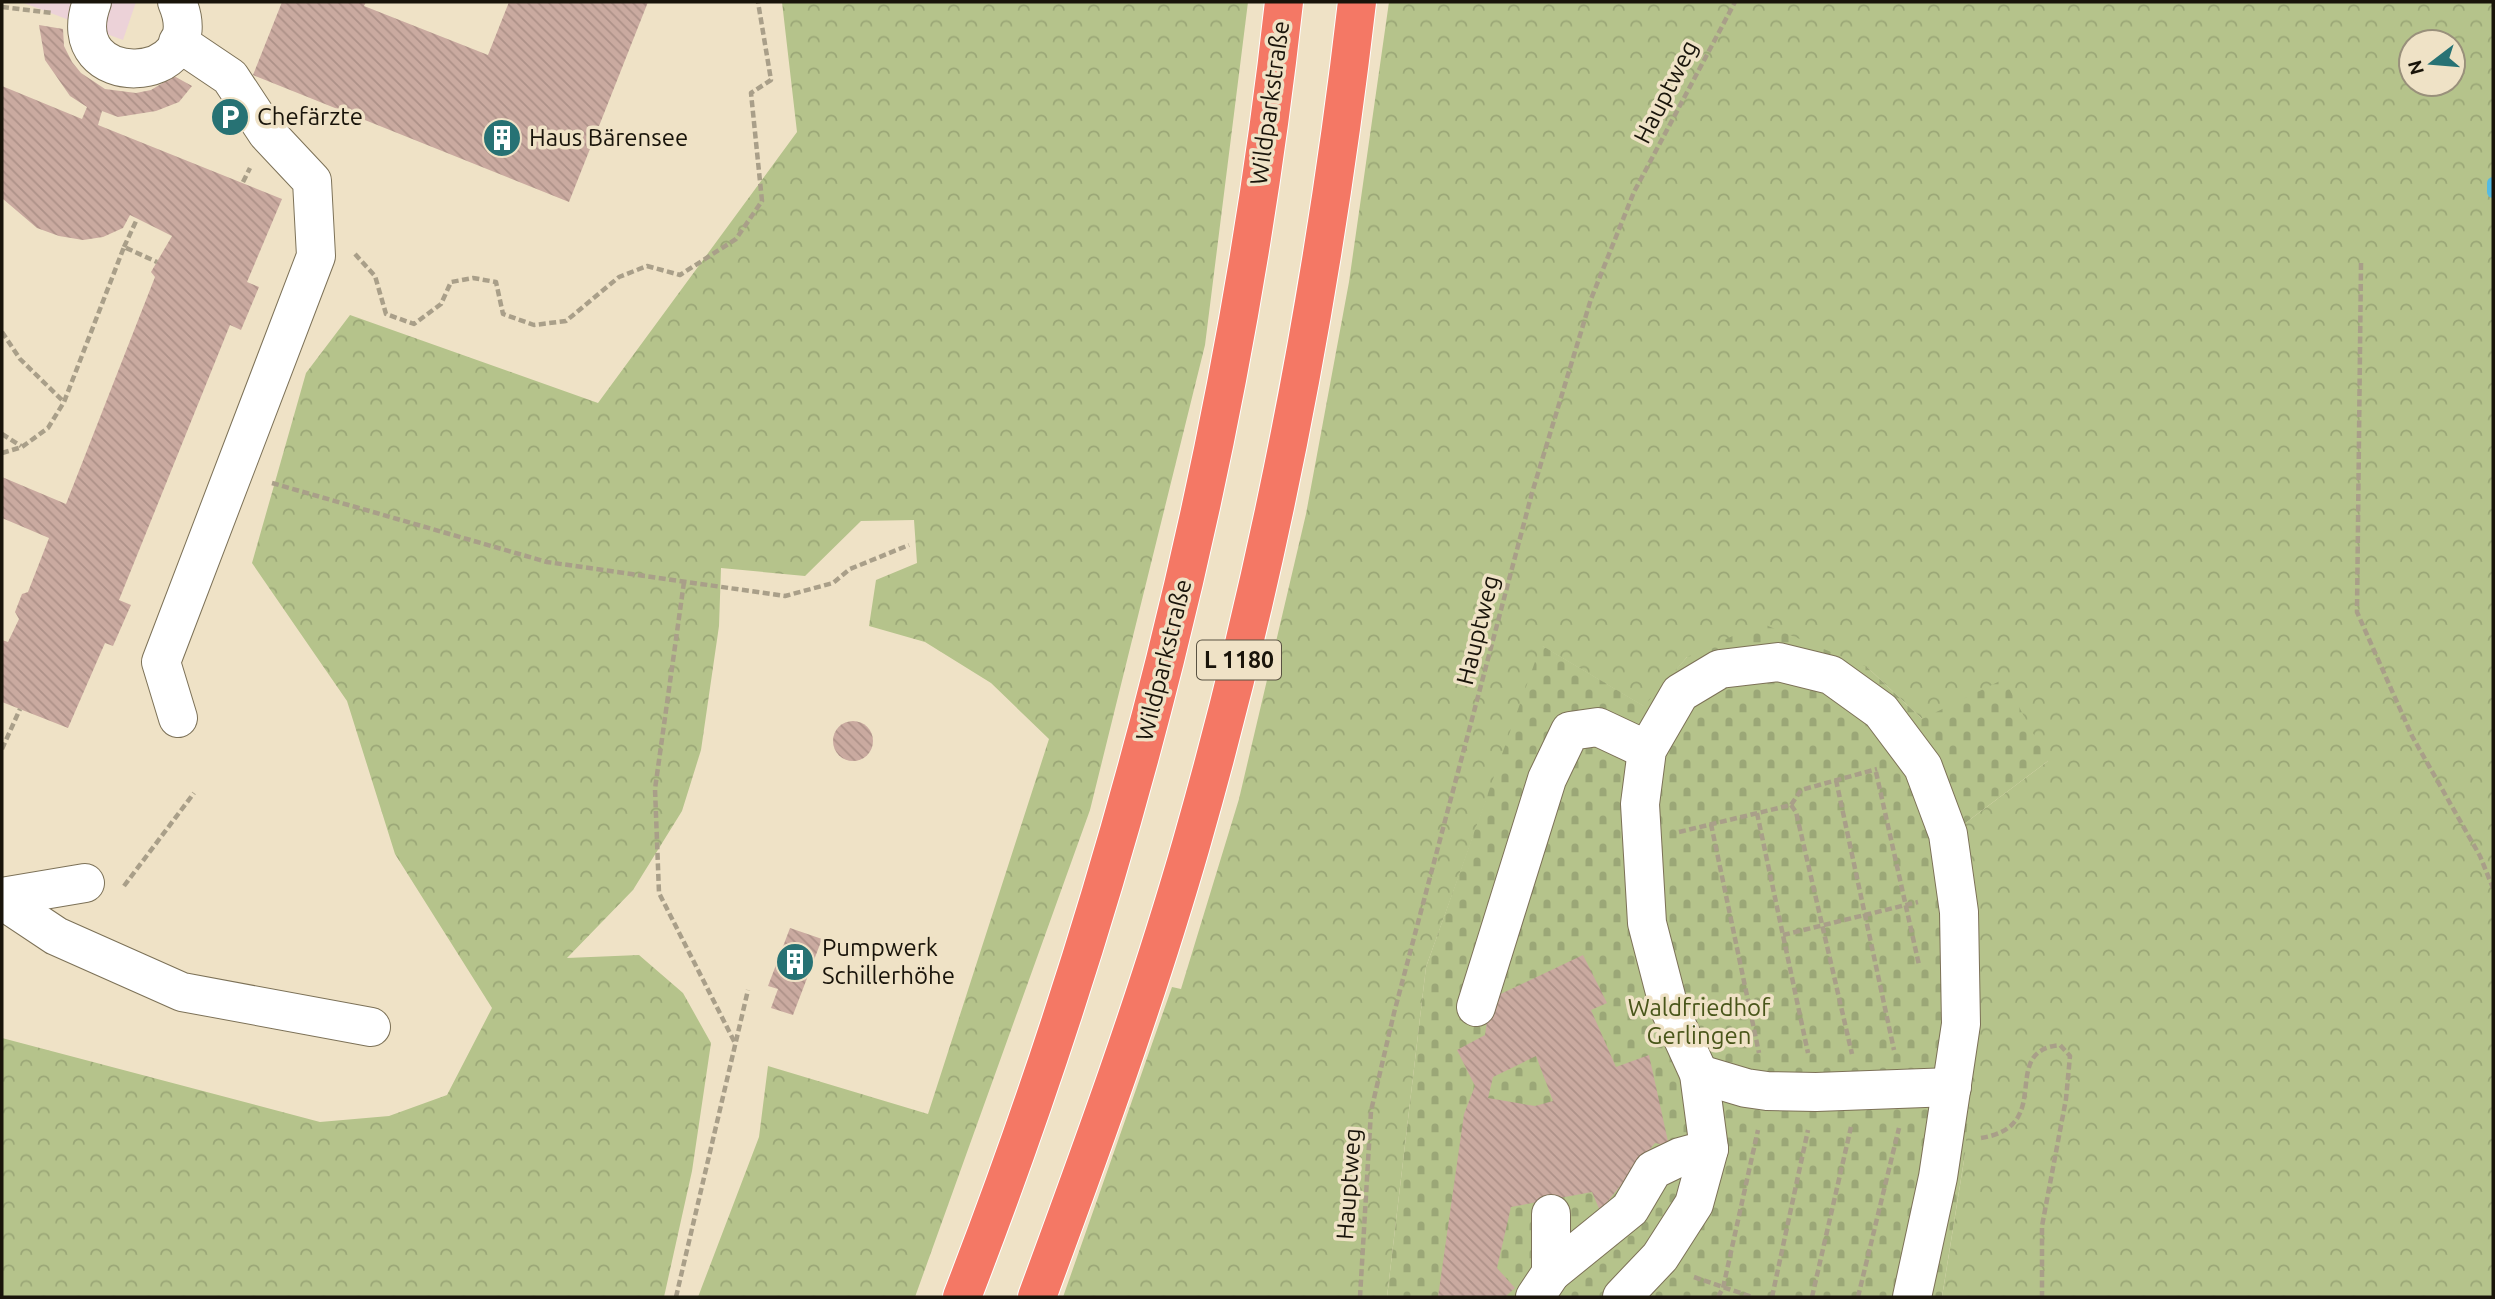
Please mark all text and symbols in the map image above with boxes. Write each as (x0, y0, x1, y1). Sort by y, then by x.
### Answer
street label: Wildparkstraße (1245, 19, 1294, 187)
north arrow (2397, 28, 2467, 98)
street label: Hauptweg (1628, 36, 1703, 148)
text: N (2403, 58, 2428, 78)
parking icon: Chefärzte (209, 96, 251, 138)
place label: Chefärzte (257, 103, 363, 130)
building icon: Haus Bärensee (481, 117, 523, 159)
place label: Haus Bärensee (529, 124, 688, 151)
street label: Hauptweg (1451, 572, 1504, 687)
street label: Wildparkstraße (1130, 576, 1197, 743)
road number: L 1180 (1197, 640, 1281, 680)
place label: Pumpwerk Schillerhöhe (822, 934, 955, 989)
building icon: Pumpwerk Schillerhöhe (774, 941, 816, 983)
park label: Waldfriedhof Gerlingen (1628, 994, 1771, 1049)
street label: Hauptweg (1331, 1127, 1366, 1241)

